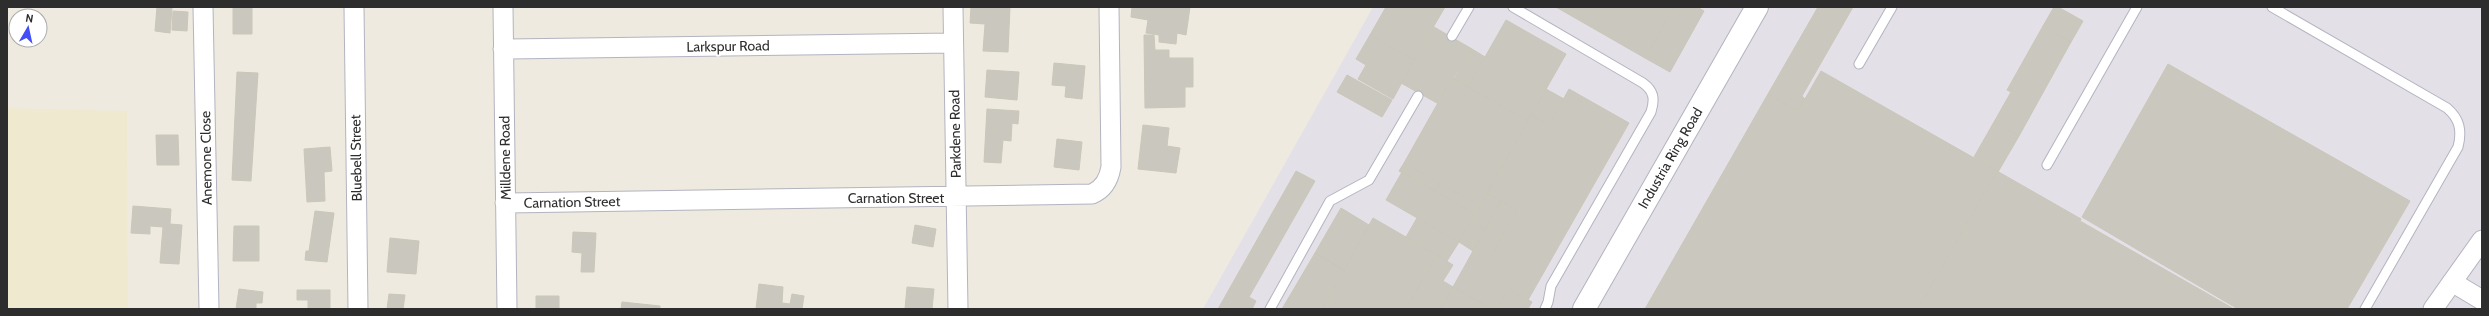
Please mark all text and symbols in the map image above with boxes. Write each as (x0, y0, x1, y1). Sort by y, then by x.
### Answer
north arrow (8, 8, 48, 48)
text: N (25, 11, 35, 26)
street label: Larkspur Road (686, 36, 770, 56)
street label: Parkdene Road (945, 90, 965, 178)
street label: Industria Ring Road (1634, 104, 1706, 212)
street label: Anemone Close (196, 111, 216, 205)
street label: Bluebell Street (346, 114, 366, 202)
street label: Milldene Road (495, 116, 515, 200)
street label: Carnation Street (848, 189, 945, 207)
street label: Carnation Street (524, 192, 621, 212)

